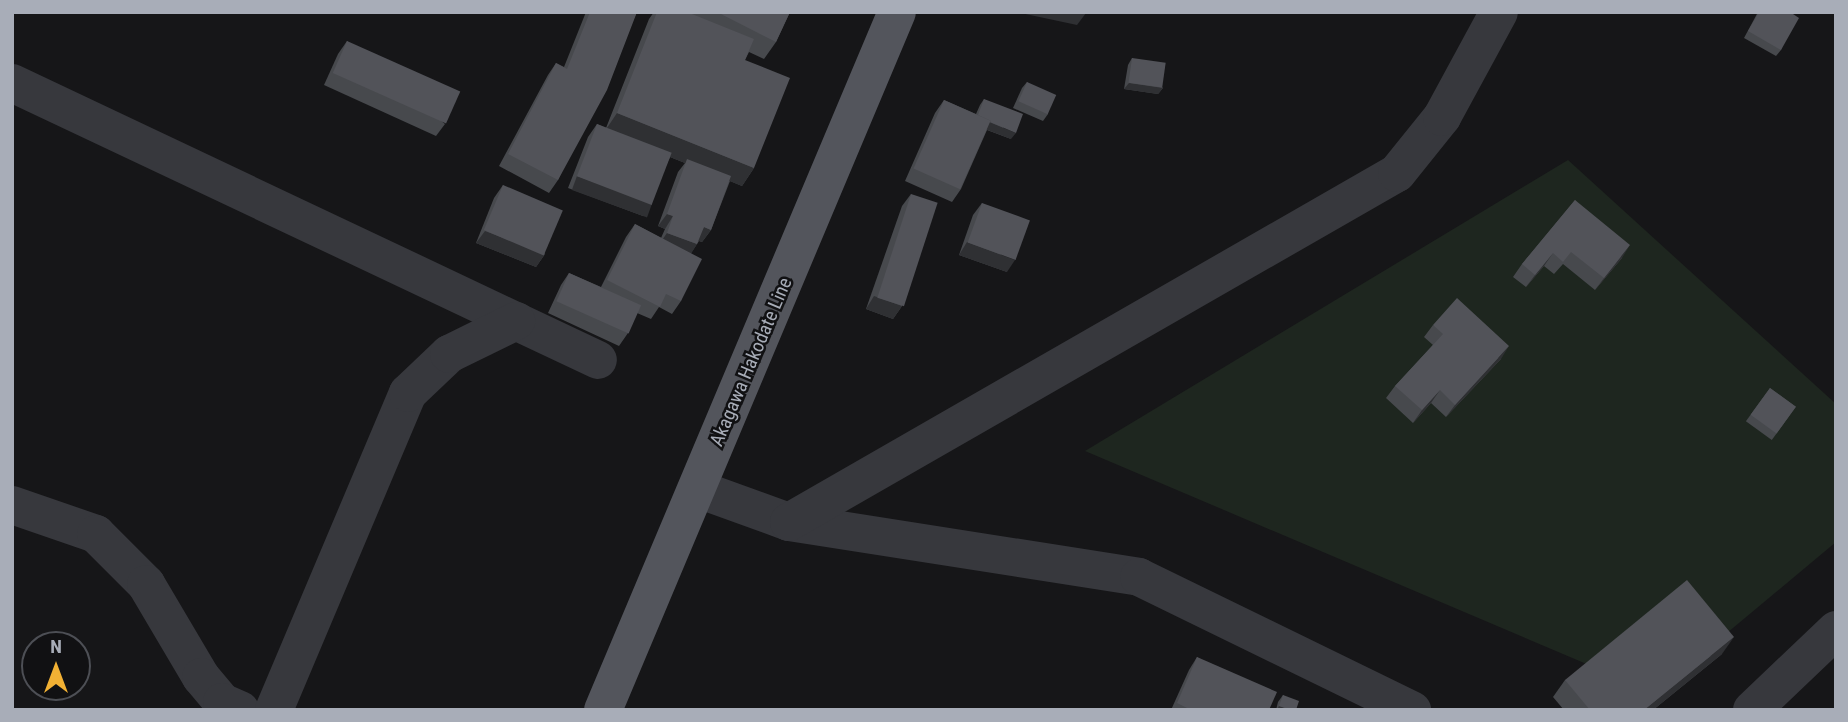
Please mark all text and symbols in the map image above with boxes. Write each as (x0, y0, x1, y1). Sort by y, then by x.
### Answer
street label: Akagawa Hakodate Line (705, 274, 797, 450)
north arrow (21, 631, 91, 701)
text: N (50, 635, 62, 658)

